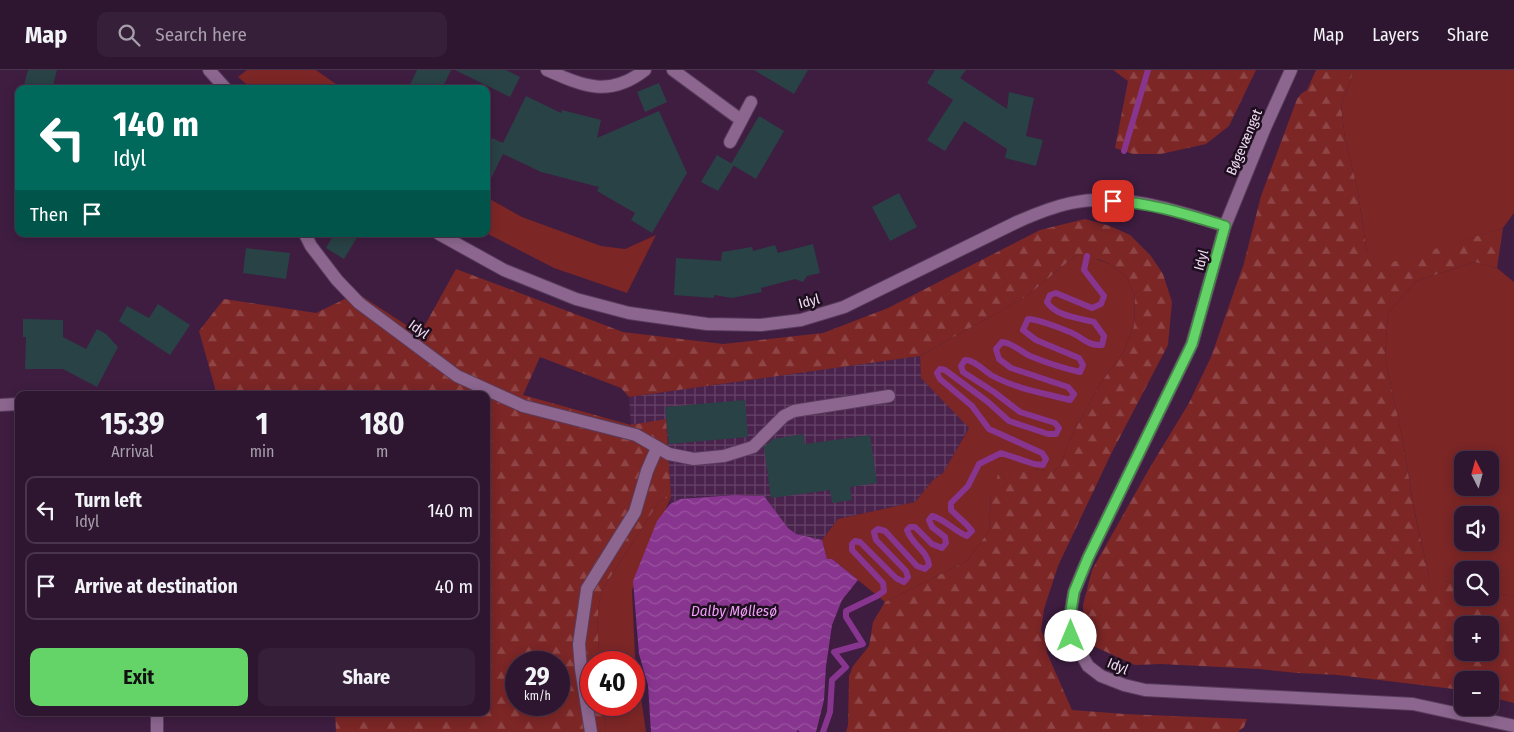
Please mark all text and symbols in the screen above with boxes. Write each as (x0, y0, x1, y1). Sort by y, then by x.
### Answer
search box (97, 12, 447, 57)
text: Map (25, 21, 67, 49)
icon: search (115, 21, 143, 49)
text: Search here (155, 23, 247, 46)
text: Map (1313, 24, 1344, 46)
text: Layers (1372, 24, 1419, 46)
text: Share (1447, 24, 1489, 46)
text: 140 m (113, 103, 199, 145)
icon: left (30, 105, 95, 170)
street label: Bøgevænget (1223, 106, 1266, 178)
text: Idyl (113, 145, 146, 172)
pin (1092, 180, 1134, 222)
icon: arrive (1099, 187, 1127, 215)
icon: arrive (78, 200, 106, 228)
text: Then (30, 203, 68, 226)
street label: Idyl (1191, 247, 1213, 273)
street label: Idyl (797, 290, 822, 312)
street label: Idyl (405, 316, 432, 343)
text: 15:39 (100, 406, 164, 442)
text: 1 (256, 406, 268, 442)
text: 180 (360, 406, 405, 442)
text: Arrival (111, 442, 154, 461)
text: min (250, 442, 275, 461)
text: m (376, 442, 388, 461)
north arrow (1454, 451, 1499, 496)
map controls (1454, 451, 1499, 716)
text: Turn left (75, 489, 142, 512)
icon: left (32, 496, 60, 524)
text: 140 m (427, 499, 473, 522)
button: sound (1454, 506, 1499, 551)
text: Idyl (75, 512, 99, 531)
button: search (1454, 561, 1499, 606)
icon: arrive (32, 572, 60, 600)
text: Arrive at destination (75, 575, 238, 598)
text: 40 m (435, 575, 473, 598)
water label: Dalby Møllesø (691, 602, 777, 620)
position arrow (1044, 609, 1096, 661)
button: + (1454, 616, 1499, 661)
button: Exit (30, 648, 248, 706)
button: Share (258, 648, 475, 706)
speed limit sign: 40 (580, 651, 645, 716)
street label: Idyl (1105, 655, 1131, 679)
text: 29 (525, 662, 550, 692)
button: − (1454, 671, 1499, 716)
text: km/h (524, 689, 551, 703)

